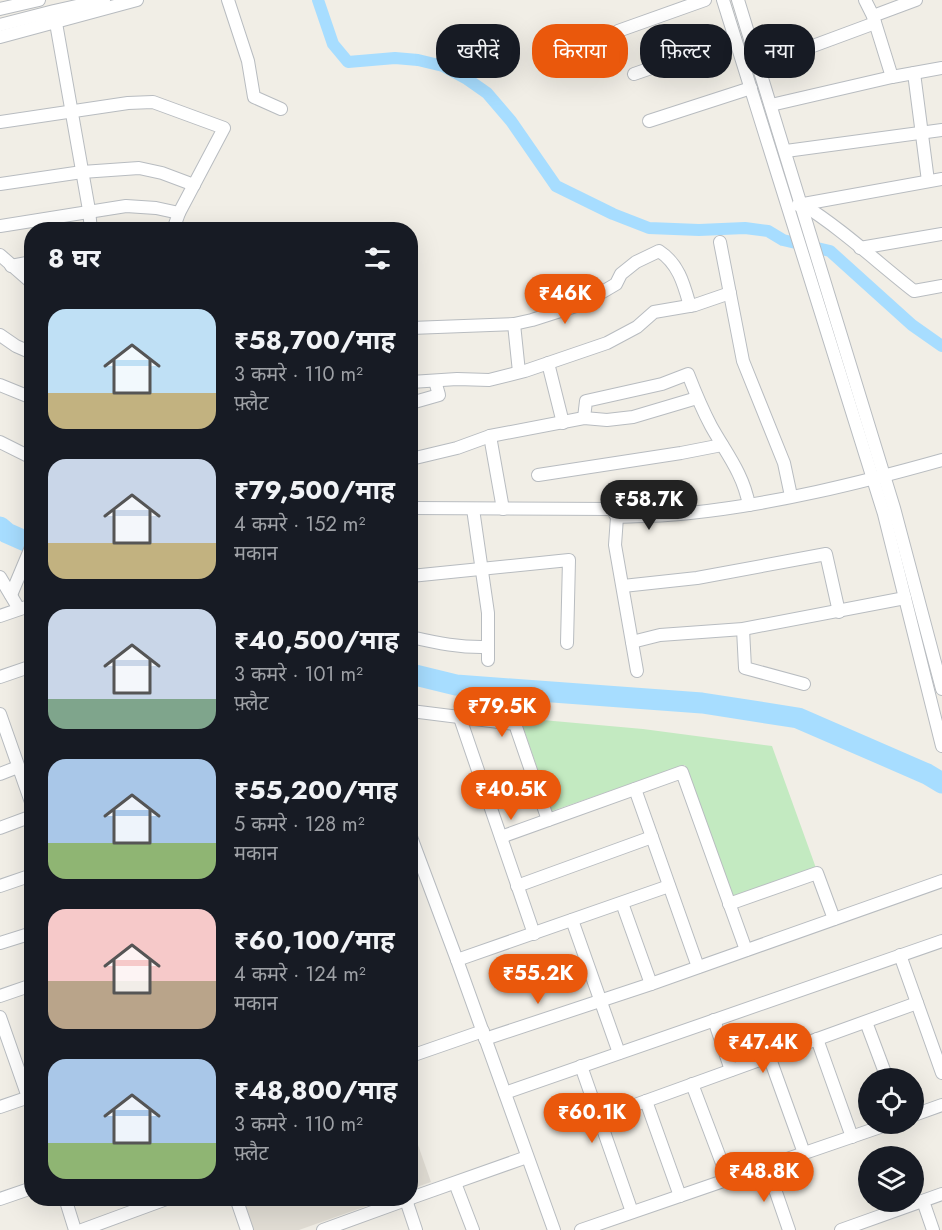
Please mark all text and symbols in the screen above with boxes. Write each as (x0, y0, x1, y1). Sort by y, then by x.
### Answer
chip: खरीदें (436, 24, 520, 78)
chip: किराया (532, 24, 628, 78)
chip: फ़िल्टर (640, 24, 732, 78)
chip: नया (744, 24, 815, 78)
text: 8 घर (48, 239, 100, 277)
icon: filters (361, 242, 394, 275)
pin: ₹46K (529, 274, 601, 325)
text: ₹46K (539, 279, 591, 308)
text: ₹58,700/माह (234, 321, 395, 359)
icon: home (96, 333, 168, 405)
text: 3 कमरे · 110 m² (234, 360, 363, 389)
text: फ़्लैट (234, 389, 269, 418)
text: ₹79,500/माह (234, 471, 395, 509)
pin: ₹58.7K (600, 480, 698, 531)
icon: home (96, 483, 168, 555)
text: ₹58.7K (614, 485, 684, 514)
text: 4 कमरे · 152 m² (234, 510, 365, 539)
text: मकान (234, 539, 278, 568)
text: ₹40,500/माह (234, 621, 399, 659)
icon: home (96, 633, 168, 705)
text: 3 कमरे · 101 m² (234, 660, 363, 689)
pin: ₹79.5K (453, 687, 551, 738)
text: फ़्लैट (234, 689, 269, 718)
text: ₹79.5K (468, 692, 536, 721)
pin: ₹40.5K (462, 770, 560, 821)
text: ₹55,200/माह (234, 771, 397, 809)
text: ₹40.5K (475, 775, 547, 804)
icon: home (96, 783, 168, 855)
text: 5 कमरे · 128 m² (234, 810, 365, 839)
text: मकान (234, 839, 278, 868)
text: ₹60,100/माह (234, 921, 395, 959)
icon: home (96, 933, 168, 1005)
pin: ₹55.2K (489, 954, 587, 1005)
text: ₹55.2K (503, 959, 573, 988)
text: 4 कमरे · 124 m² (234, 960, 366, 989)
text: मकान (234, 989, 278, 1018)
pin: ₹47.4K (714, 1023, 812, 1074)
text: ₹47.4K (728, 1028, 798, 1057)
map controls (858, 1068, 924, 1212)
button: locate (858, 1068, 924, 1134)
text: ₹48,800/माह (234, 1071, 397, 1109)
icon: home (96, 1083, 168, 1155)
pin: ₹60.1K (543, 1093, 641, 1144)
text: ₹60.1K (558, 1098, 626, 1127)
text: 3 कमरे · 110 m² (234, 1110, 363, 1139)
text: फ़्लैट (234, 1139, 269, 1168)
button: layers (858, 1146, 924, 1212)
pin: ₹48.8K (715, 1152, 813, 1203)
text: ₹48.8K (729, 1157, 799, 1186)

